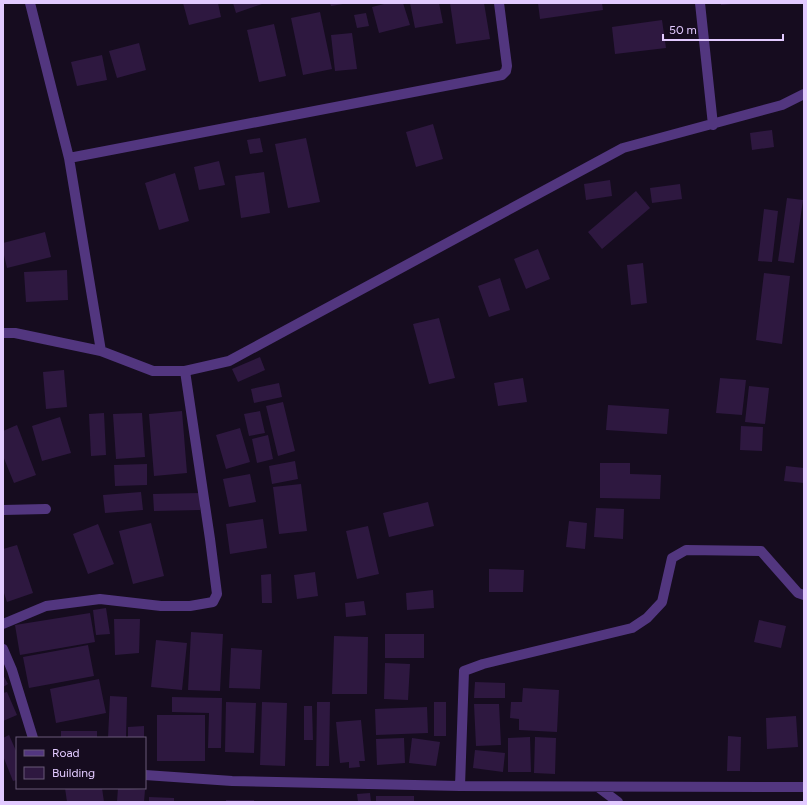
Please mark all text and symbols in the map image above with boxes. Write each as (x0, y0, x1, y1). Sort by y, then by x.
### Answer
scale bar (663, 16, 783, 42)
text: 50 m (669, 23, 697, 37)
legend (16, 737, 146, 789)
text: Road (52, 746, 80, 760)
text: Building (52, 766, 95, 780)

